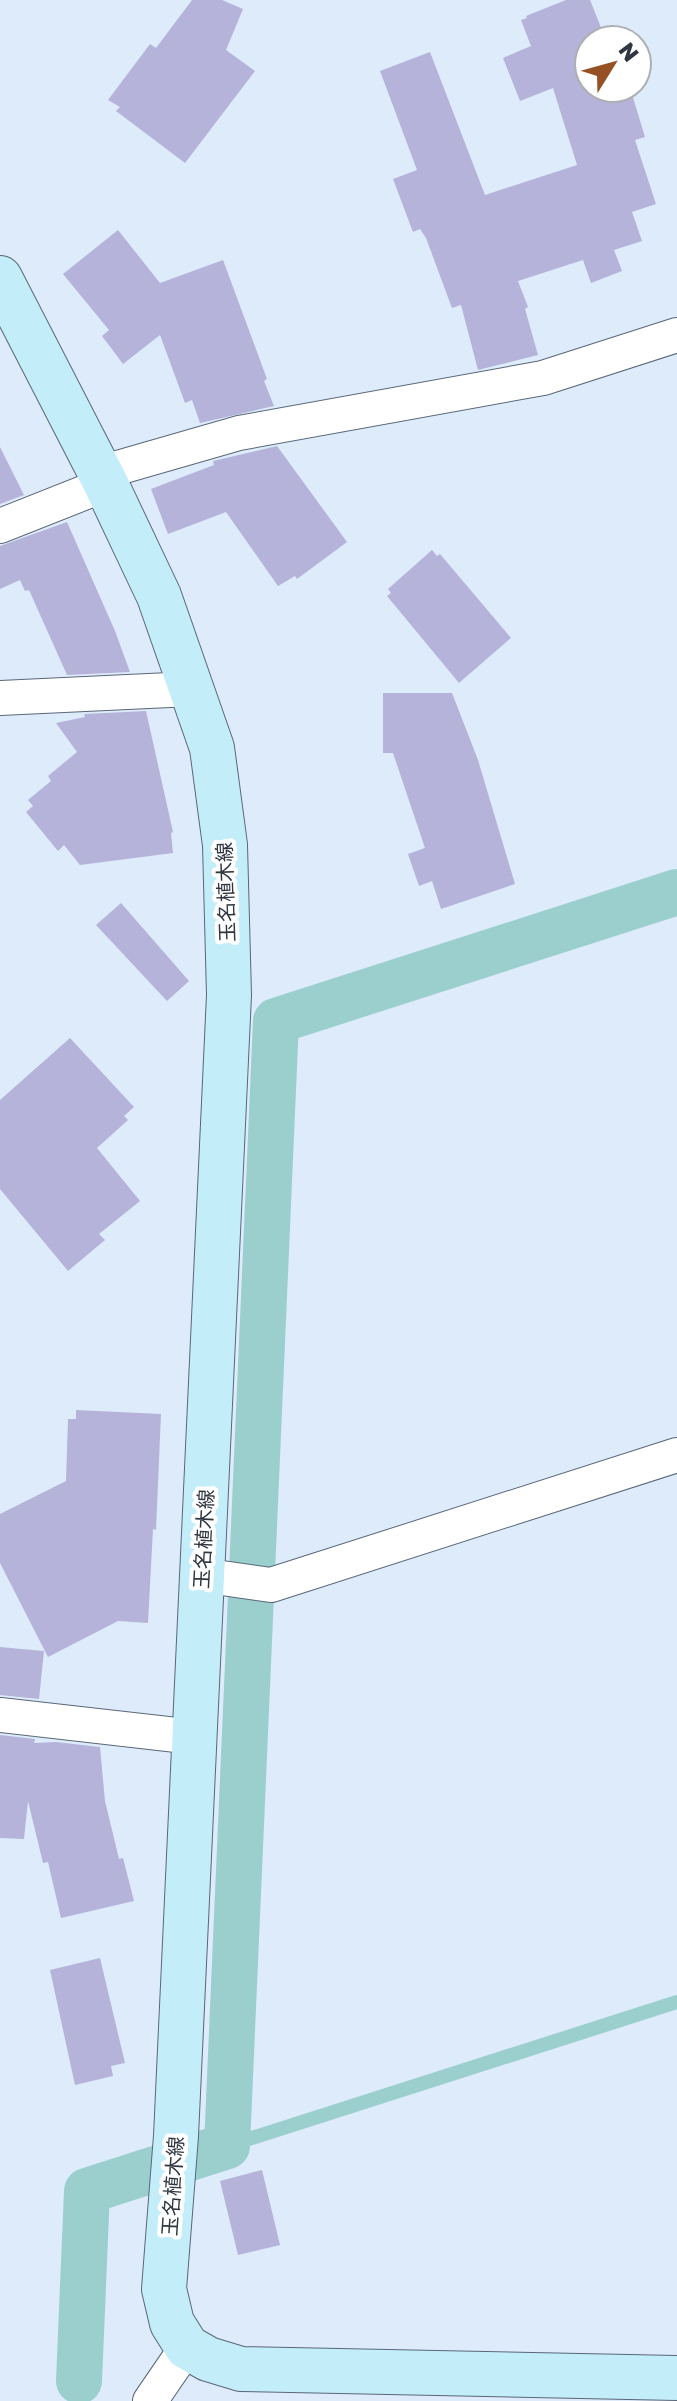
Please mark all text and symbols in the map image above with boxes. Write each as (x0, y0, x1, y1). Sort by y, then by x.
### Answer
north arrow (573, 24, 653, 104)
text: N (614, 37, 645, 66)
street label: 玉名植木線 (211, 842, 239, 942)
street label: 玉名植木線 (188, 1488, 218, 1590)
street label: 玉名植木線 (157, 2135, 187, 2237)

